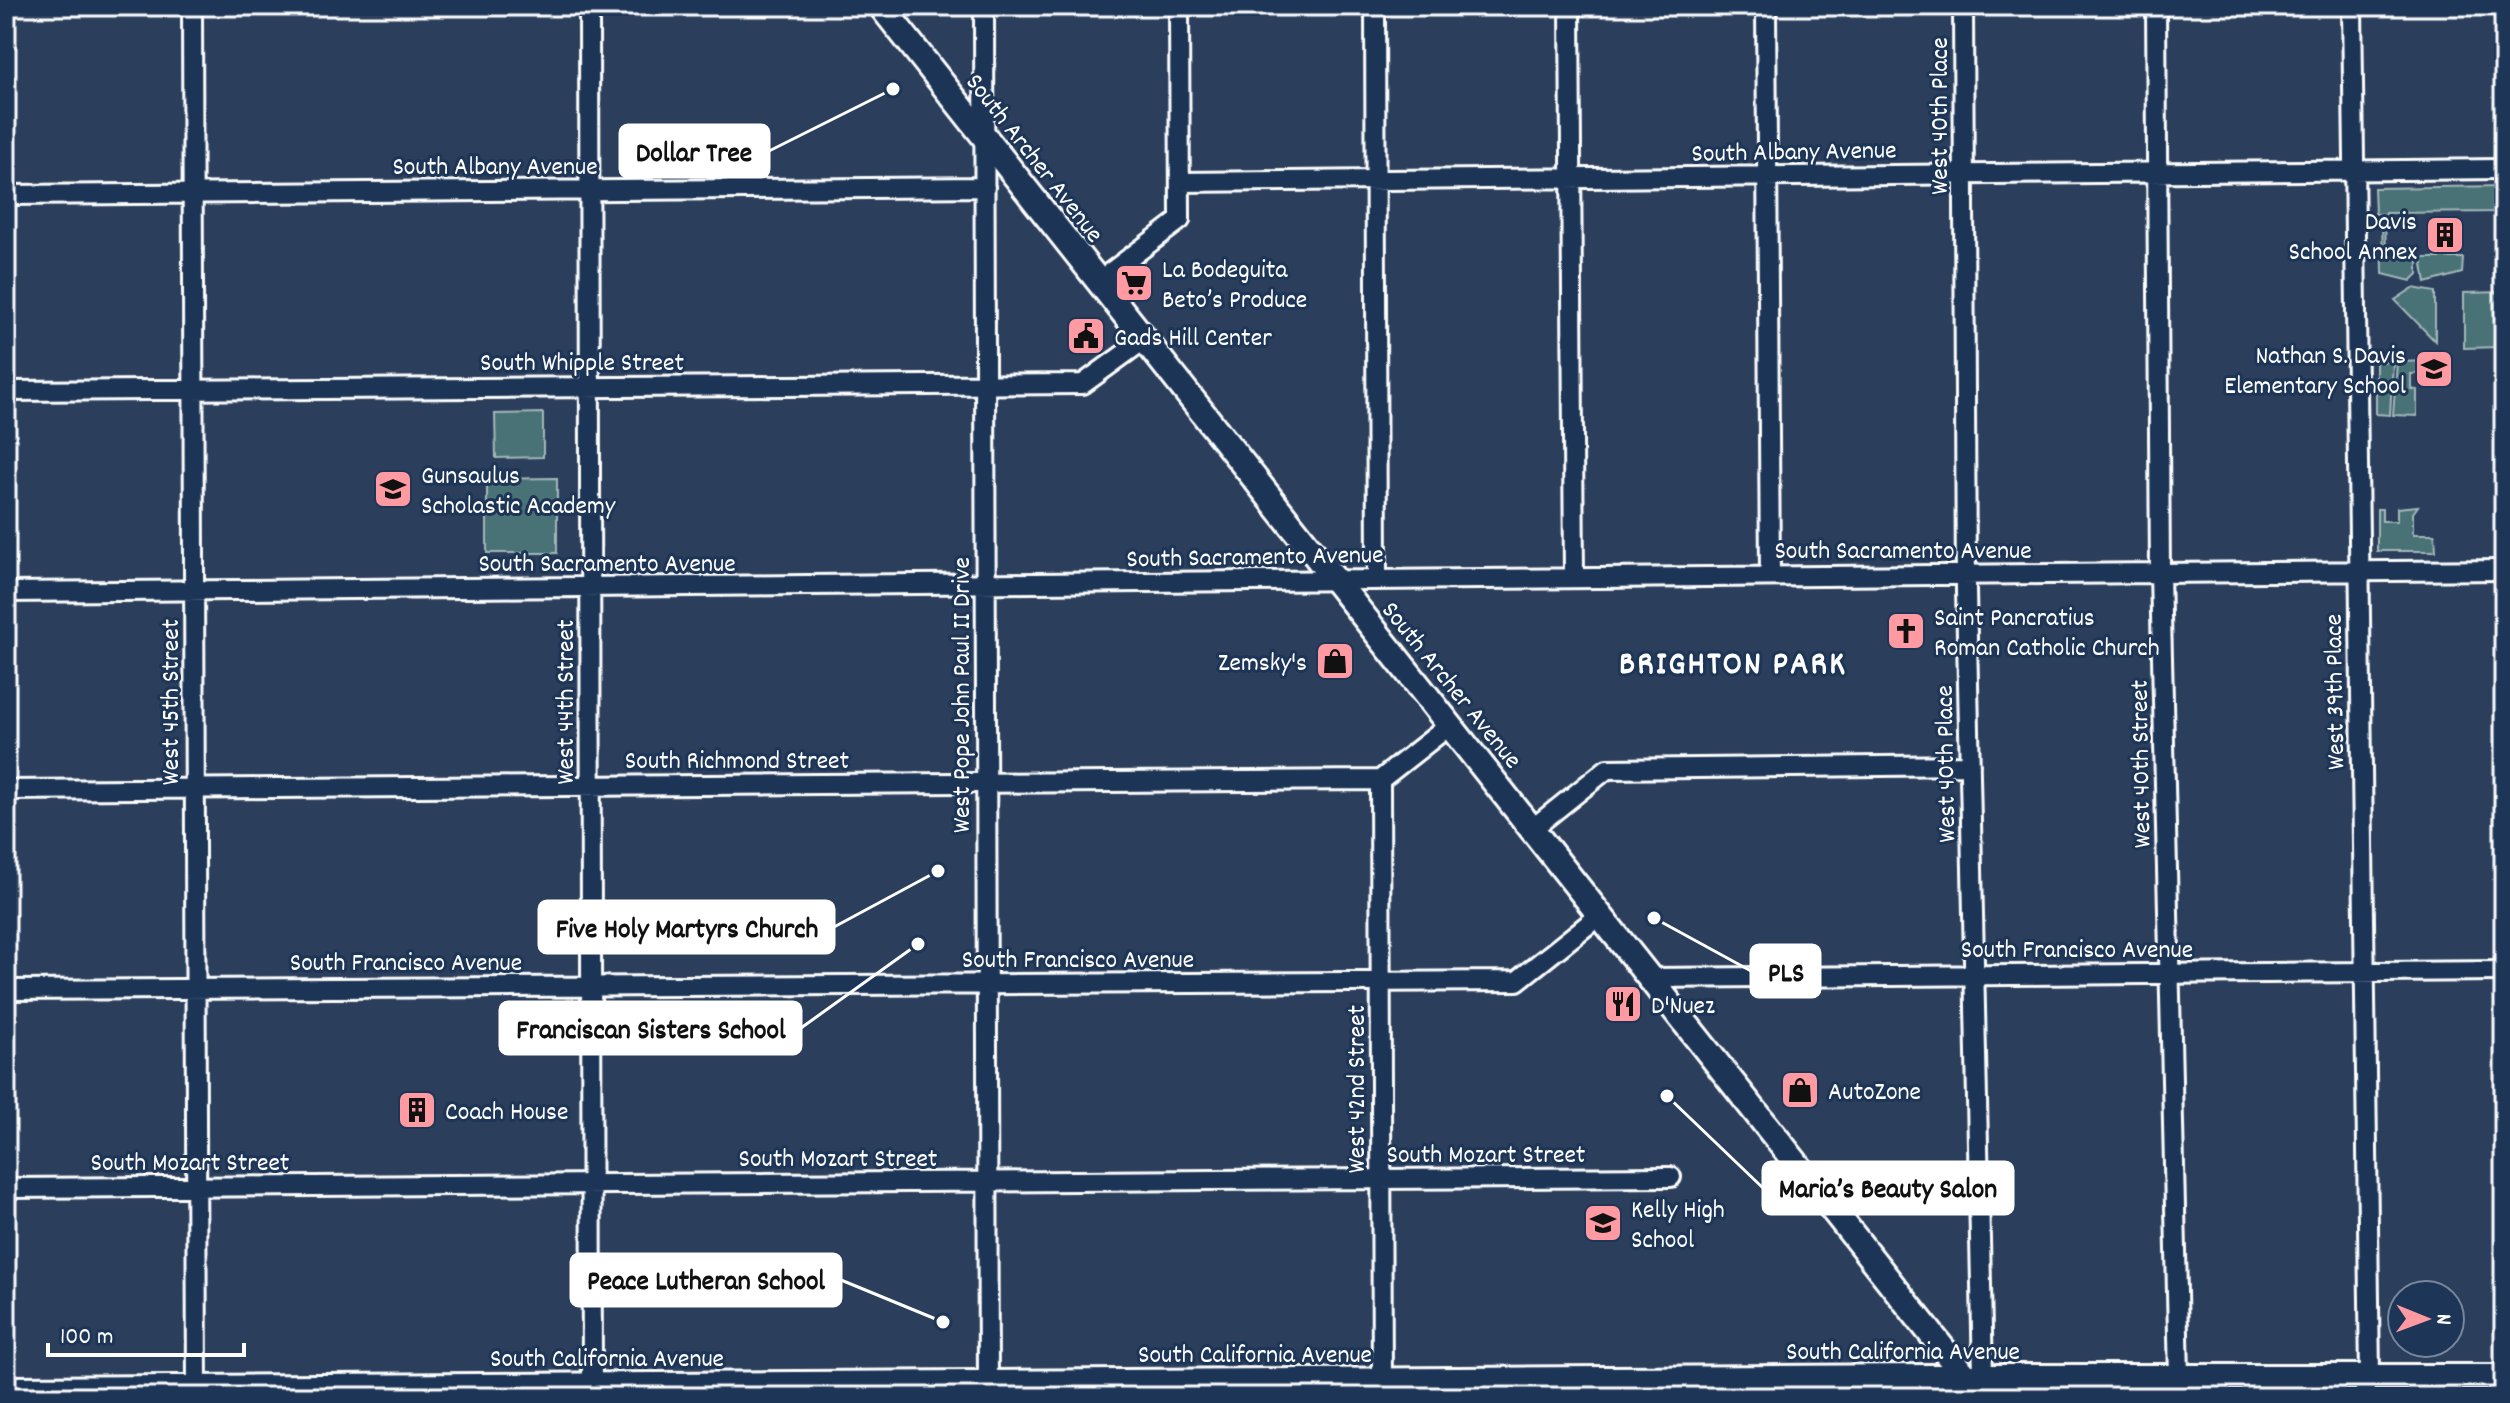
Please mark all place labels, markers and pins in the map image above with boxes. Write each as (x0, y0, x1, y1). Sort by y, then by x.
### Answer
callout: Dollar Tree (620, 125, 769, 177)
place label: Davis School Annex (2289, 205, 2417, 272)
building icon: Davis School Annex (2424, 214, 2466, 256)
place label: La Bodeguita Beto’s Produce (1162, 253, 1307, 320)
supermarket icon: La Bodeguita Beto’s Produce (1113, 262, 1155, 304)
public building icon: Gads Hill Center (1065, 315, 1107, 357)
place label: Gads Hill Center (1114, 321, 1272, 358)
place label: Nathan S. Davis Elementary School (2224, 339, 2406, 406)
school or university icon: Nathan S. Davis Elementary School (2413, 348, 2455, 390)
place label: Gunsaulus Scholastic Academy (421, 459, 616, 526)
school or university icon: Gunsaulus Scholastic Academy (372, 468, 414, 510)
place label: Saint Pancratius Roman Catholic Church (1934, 601, 2160, 668)
church icon: Saint Pancratius Roman Catholic Church (1885, 610, 1927, 652)
shop icon: Zemsky's (1314, 640, 1356, 682)
place label: Zemsky's (1218, 646, 1307, 683)
callout: Five Holy Martyrs Church (539, 901, 834, 953)
callout: PLS (1751, 945, 1820, 997)
restaurant icon: D'Nuez (1602, 983, 1644, 1025)
place label: D'Nuez (1651, 989, 1715, 1026)
callout: Franciscan Sisters School (500, 1002, 801, 1054)
shop icon: AutoZone (1779, 1069, 1821, 1111)
place label: AutoZone (1828, 1075, 1921, 1112)
building icon: Coach House (396, 1089, 438, 1131)
place label: Coach House (445, 1095, 568, 1132)
callout: Maria’s Beauty Salon (1763, 1162, 2013, 1214)
place label: Kelly High School (1631, 1193, 1725, 1260)
school or university icon: Kelly High School (1582, 1202, 1624, 1244)
callout: Peace Lutheran School (571, 1254, 841, 1306)

